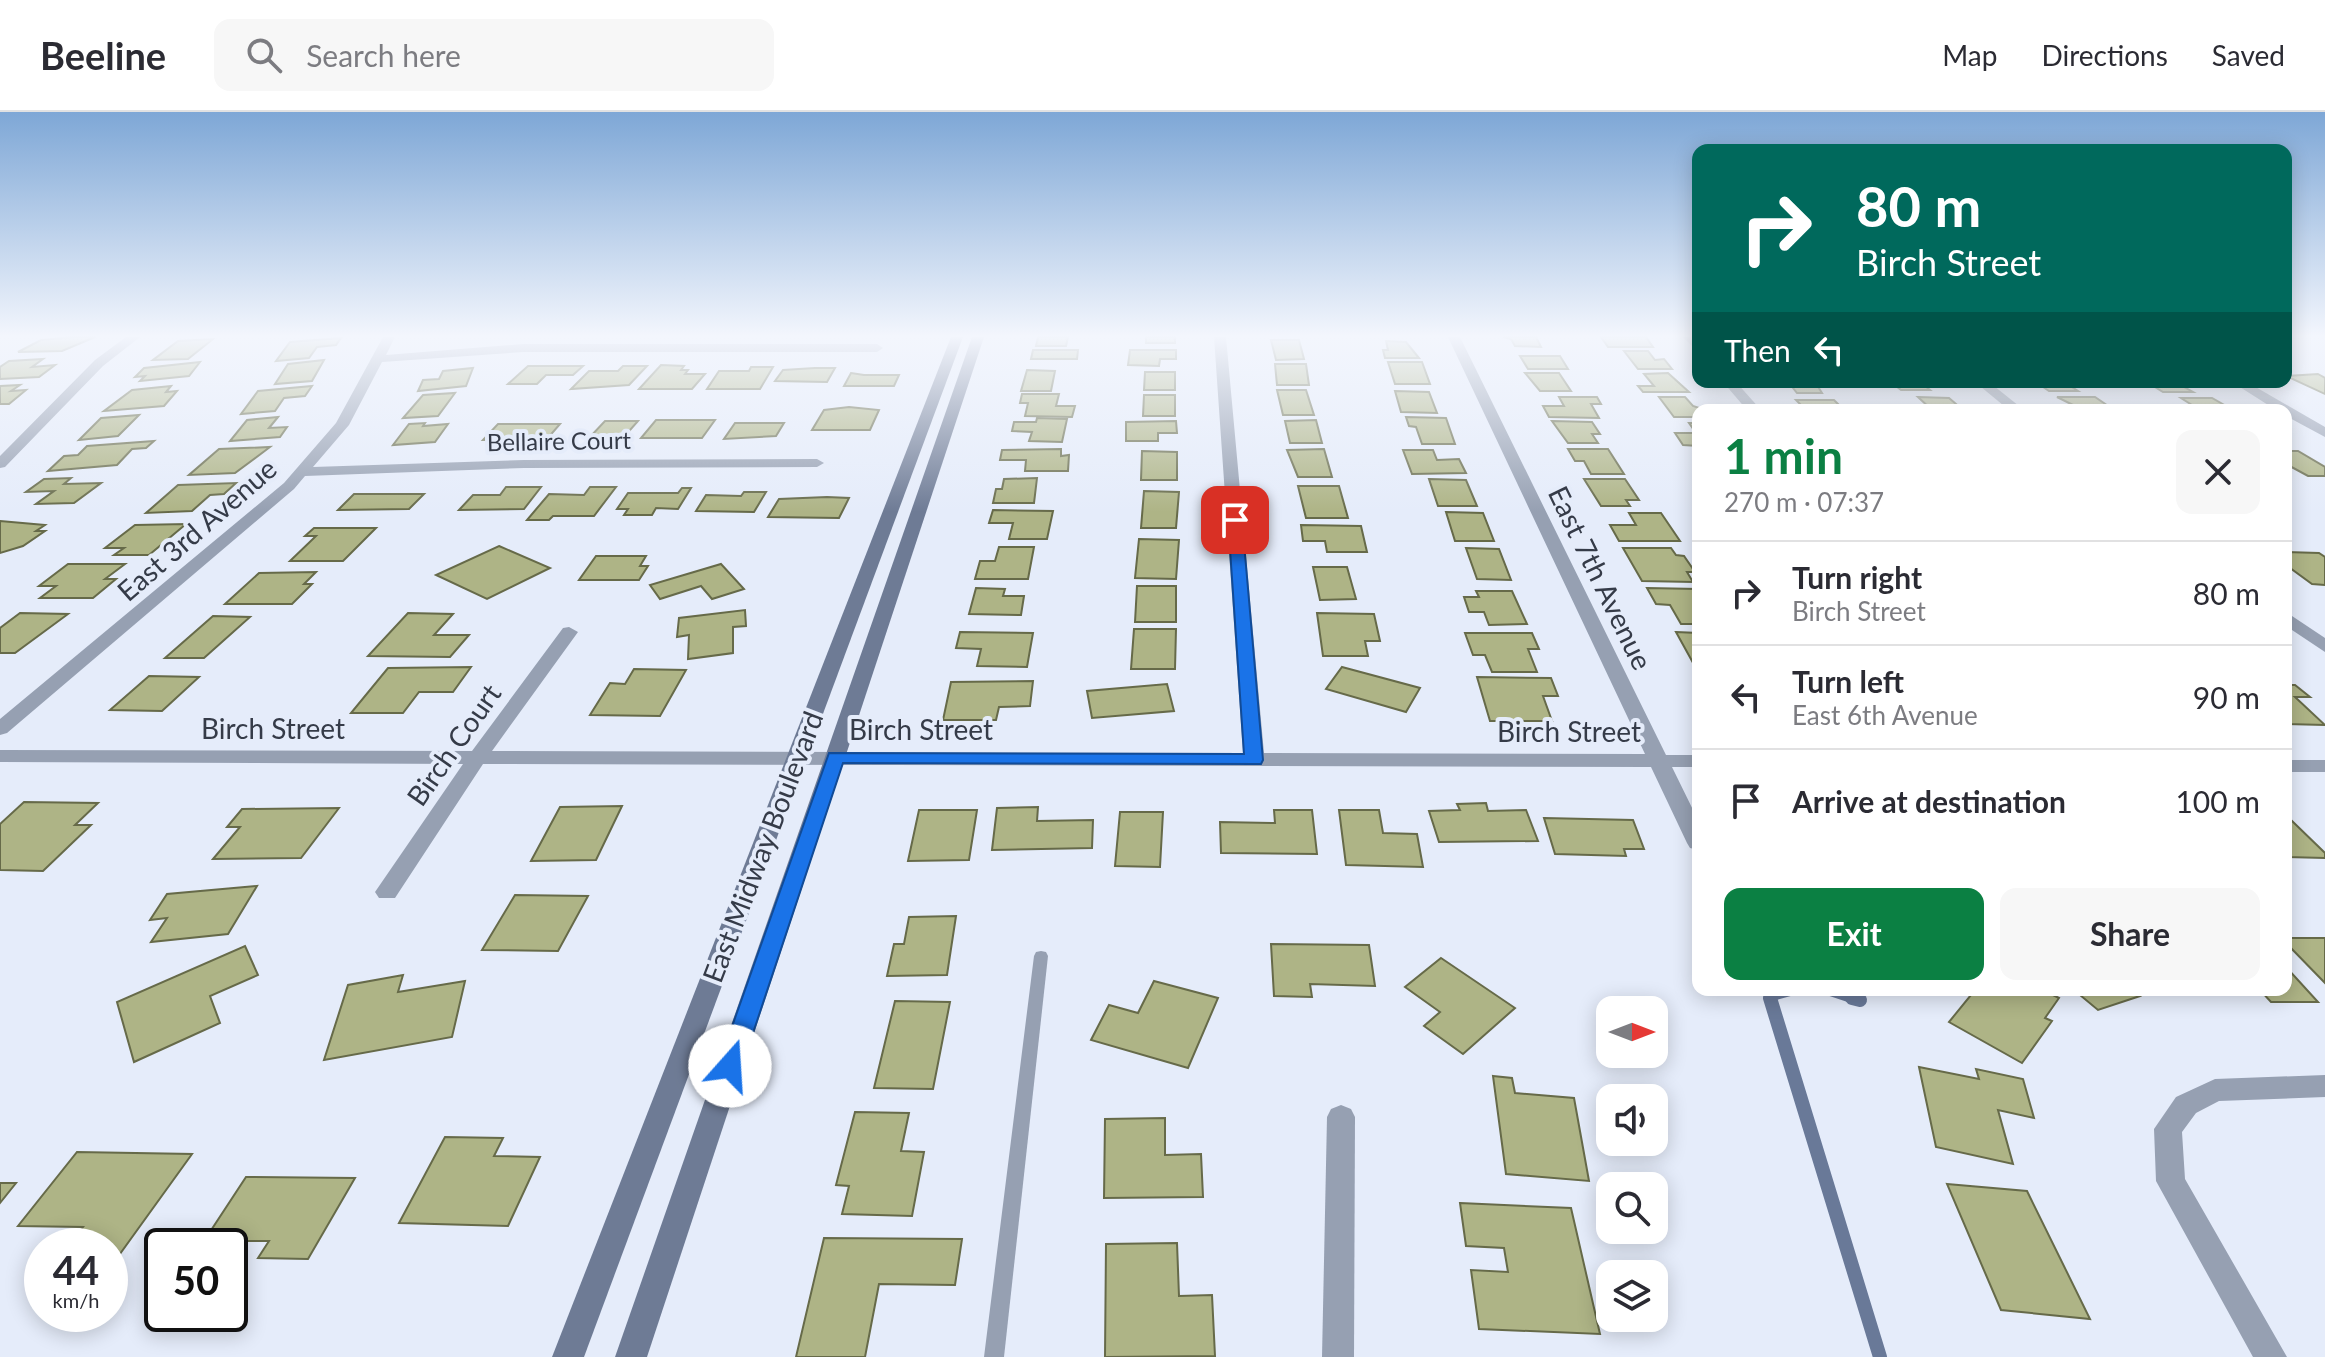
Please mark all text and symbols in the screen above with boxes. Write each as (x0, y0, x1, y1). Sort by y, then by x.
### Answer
search box (214, 19, 774, 91)
text: Beeline (40, 32, 166, 78)
icon: search (242, 33, 286, 77)
text: Search here (306, 37, 461, 73)
text: Map (1942, 38, 1997, 72)
text: Directions (2041, 38, 2168, 72)
text: Saved (2212, 38, 2285, 72)
text: 80 m (1856, 172, 1981, 239)
icon: right (1724, 176, 1828, 280)
text: Birch Street (1856, 240, 2041, 284)
icon: left (1807, 328, 1851, 372)
text: Then (1724, 332, 1791, 368)
street label: Bellaire Court (487, 425, 632, 456)
text: 1 min (1724, 427, 1843, 484)
button: close (2176, 430, 2260, 514)
street label: East 3rd Avenue (110, 451, 283, 608)
street label: East 7th Avenue (1542, 480, 1660, 675)
pin (1201, 486, 1269, 554)
text: 270 m · 07:37 (1724, 486, 1884, 518)
icon: arrive (1213, 498, 1257, 542)
text: Turn right (1792, 559, 1922, 595)
icon: right (1724, 571, 1768, 615)
text: 80 m (2193, 575, 2260, 611)
text: Birch Street (1792, 595, 1926, 627)
text: Turn left (1792, 663, 1904, 699)
icon: left (1724, 675, 1768, 719)
street label: Birch Court (399, 677, 507, 812)
text: 90 m (2193, 679, 2260, 715)
text: East 6th Avenue (1792, 699, 1978, 731)
street label: East Midway Boulevard (695, 706, 829, 987)
street label: Birch Street (201, 711, 345, 745)
street label: Birch Street (849, 712, 993, 746)
street label: Birch Street (1497, 714, 1641, 748)
icon: arrive (1724, 779, 1768, 823)
text: Arrive at destination (1792, 783, 2066, 819)
text: 100 m (2175, 783, 2260, 819)
button: Exit (1724, 888, 1984, 980)
button: Share (2000, 888, 2260, 980)
north arrow (1596, 996, 1668, 1068)
map controls (1596, 996, 1668, 1332)
position arrow (688, 1024, 772, 1108)
button: sound (1596, 1084, 1668, 1156)
button: search (1596, 1172, 1668, 1244)
speed limit sign: 50 (144, 1228, 248, 1332)
text: 44 (53, 1246, 99, 1294)
button: layers (1596, 1260, 1668, 1332)
text: km/h (53, 1288, 99, 1312)

